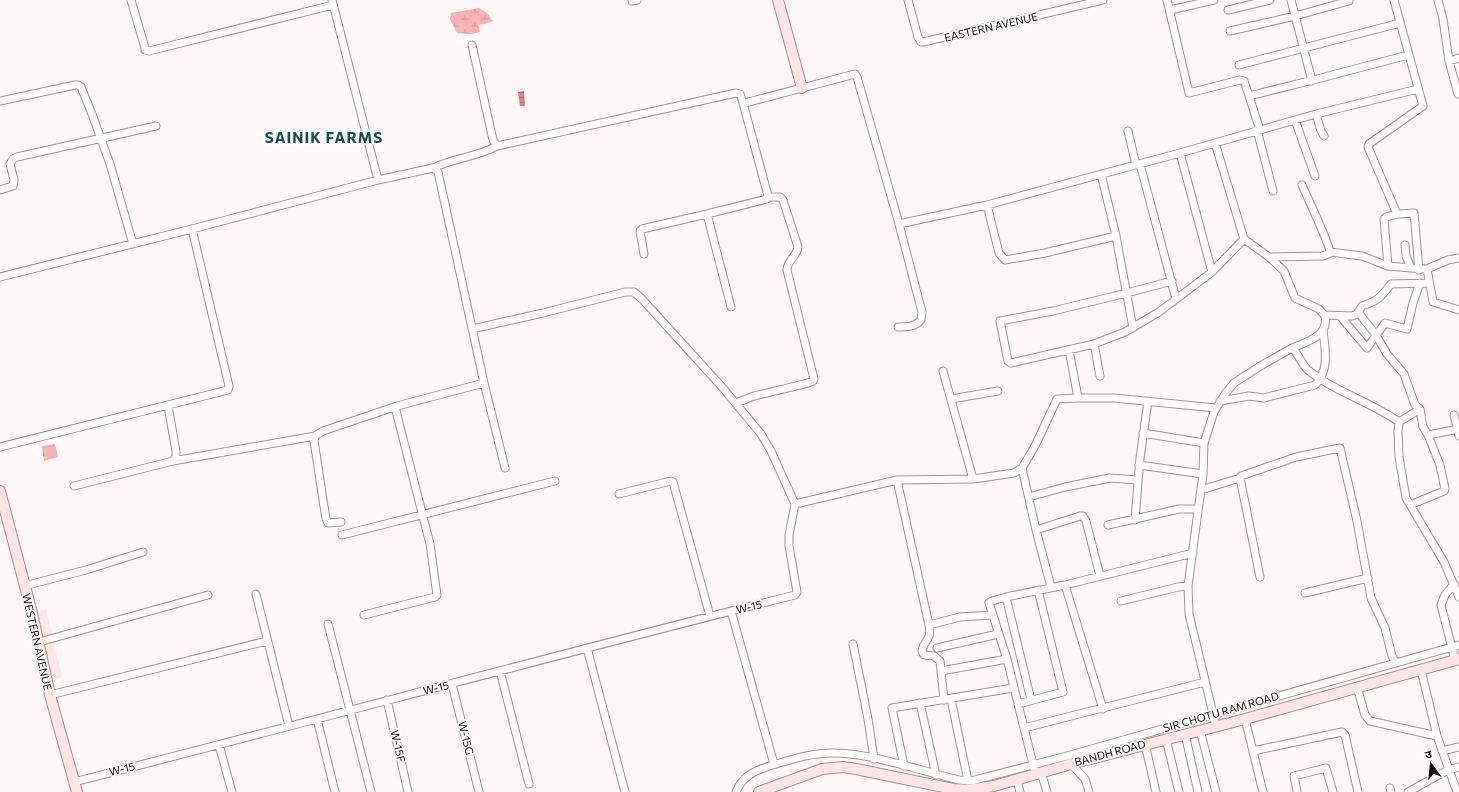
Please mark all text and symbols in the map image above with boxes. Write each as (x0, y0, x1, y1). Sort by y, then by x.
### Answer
street label: EASTERN AVENUE (943, 9, 1039, 44)
district label: SAINIK FARMS (265, 128, 383, 146)
street label: WESTERN AVENUE (20, 592, 55, 692)
street label: W-15 (735, 597, 763, 616)
street label: W-15 (422, 678, 450, 697)
street label: SIR CHOTU RAM ROAD (1162, 689, 1280, 734)
street label: W-15G (456, 720, 477, 756)
street label: W-15F (388, 729, 408, 763)
street label: BANDH ROAD (1073, 737, 1147, 768)
north arrow (1411, 744, 1451, 784)
text: उ (1423, 747, 1434, 761)
street label: W-15 (108, 759, 136, 778)

